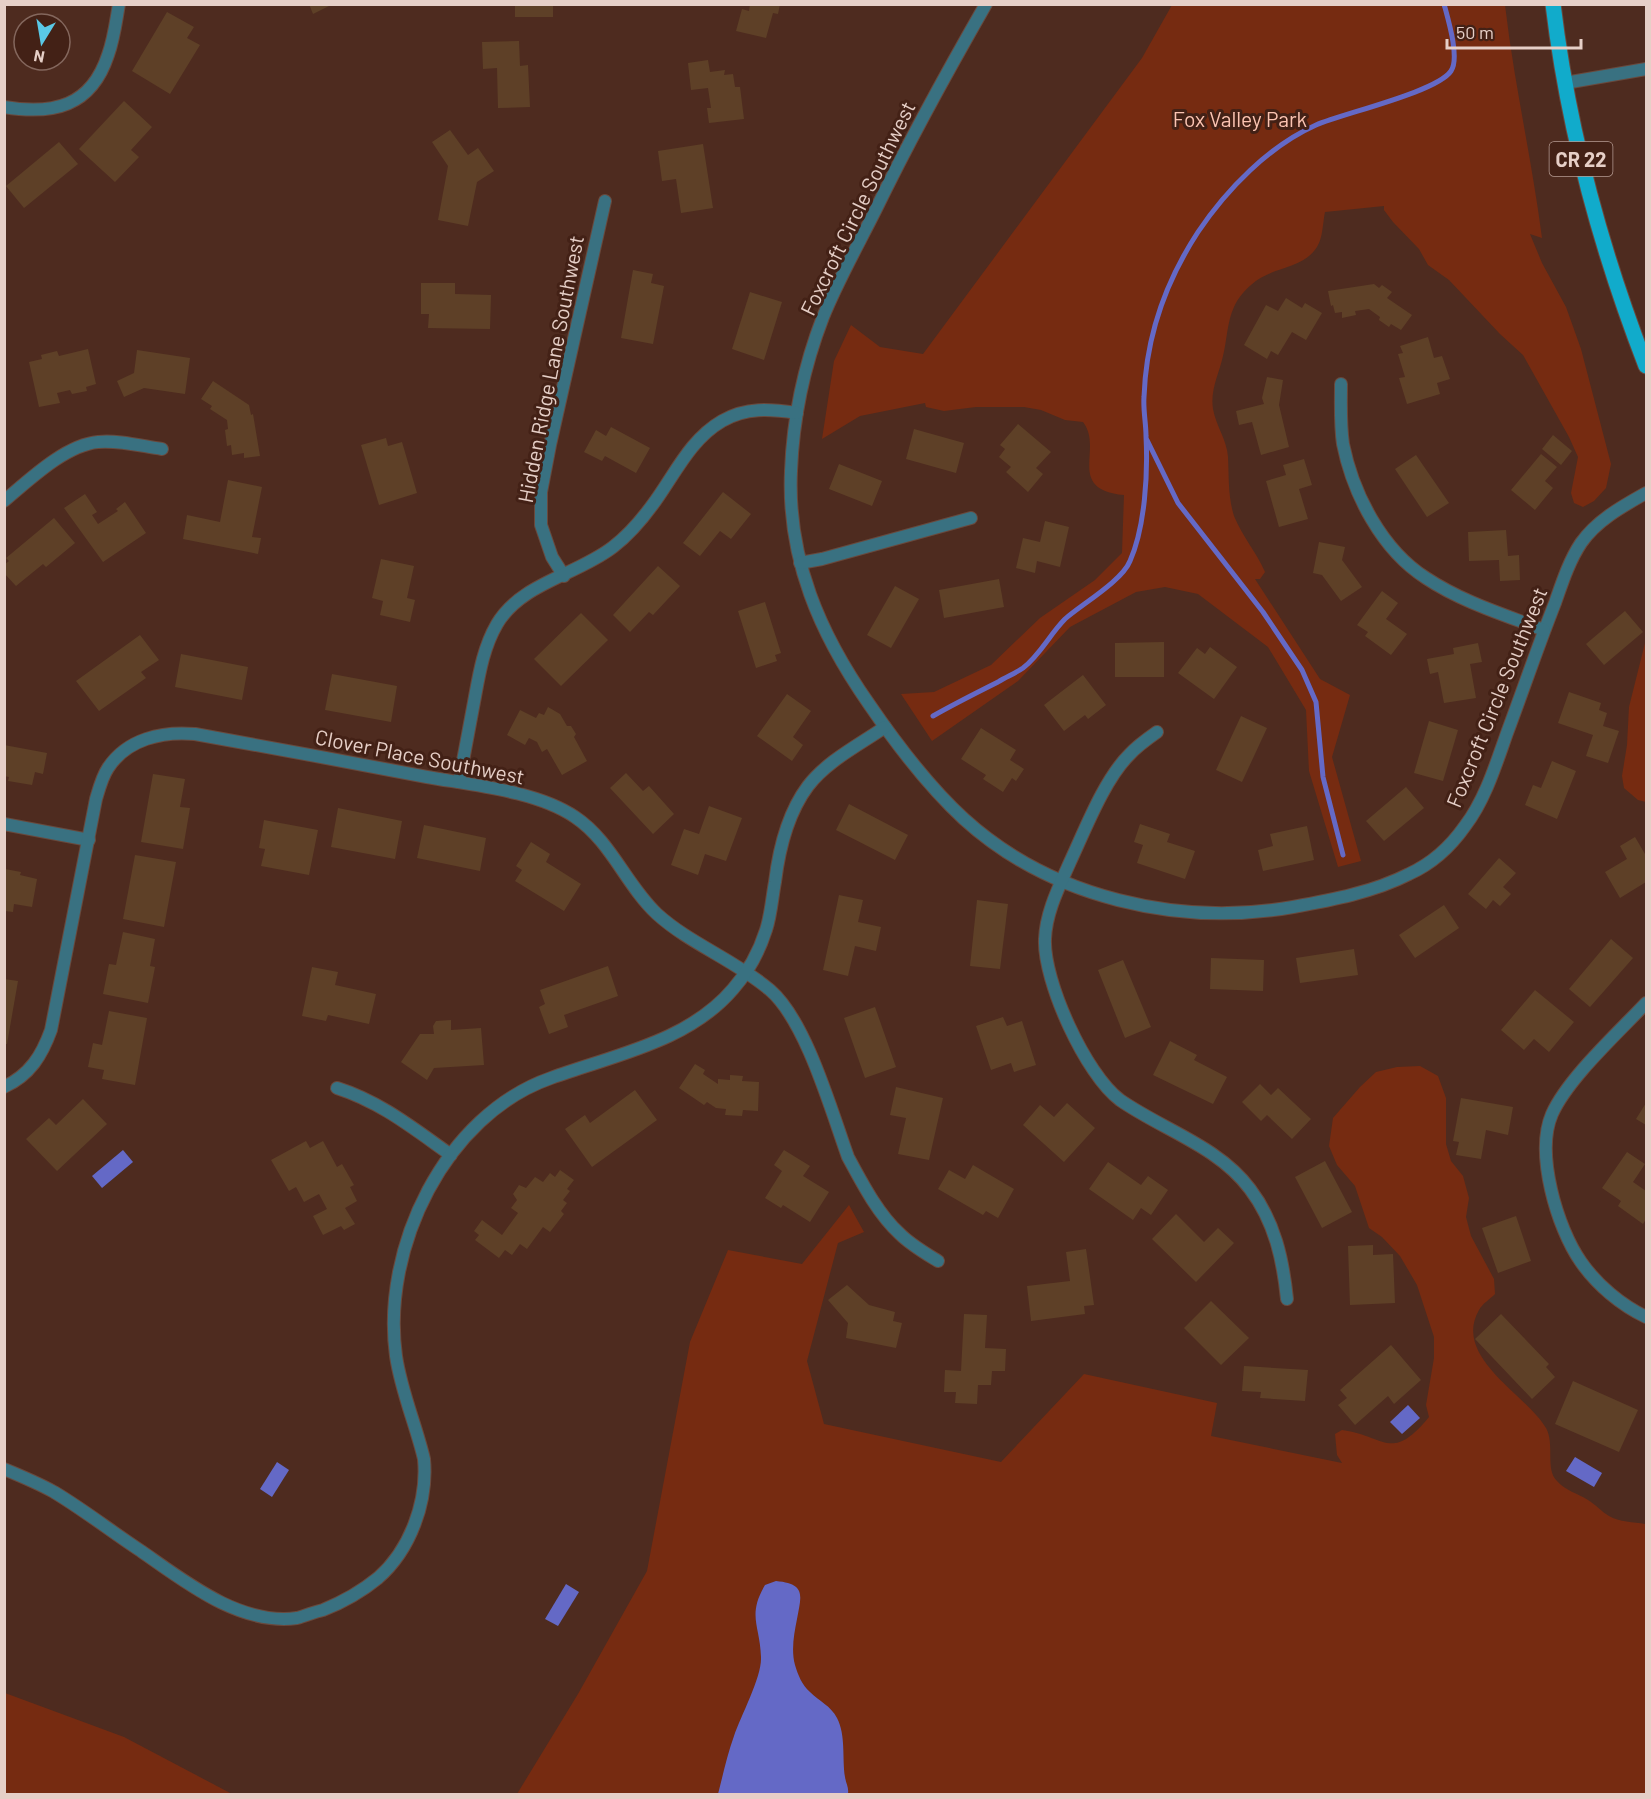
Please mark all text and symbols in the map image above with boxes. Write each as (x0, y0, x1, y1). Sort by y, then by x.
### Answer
north arrow (12, 12, 72, 72)
scale bar (1447, 12, 1580, 50)
text: 50 m (1456, 21, 1494, 43)
text: N (32, 47, 46, 68)
street label: Foxcroft Circle Southwest (794, 97, 920, 319)
park label: Fox Valley Park (1173, 106, 1307, 131)
road number: CR 22 (1550, 142, 1612, 176)
street label: Hidden Ridge Lane Southwest (512, 233, 588, 505)
street label: Foxcroft Circle Southwest (1440, 583, 1552, 811)
street label: Clover Place Southwest (313, 723, 527, 789)

